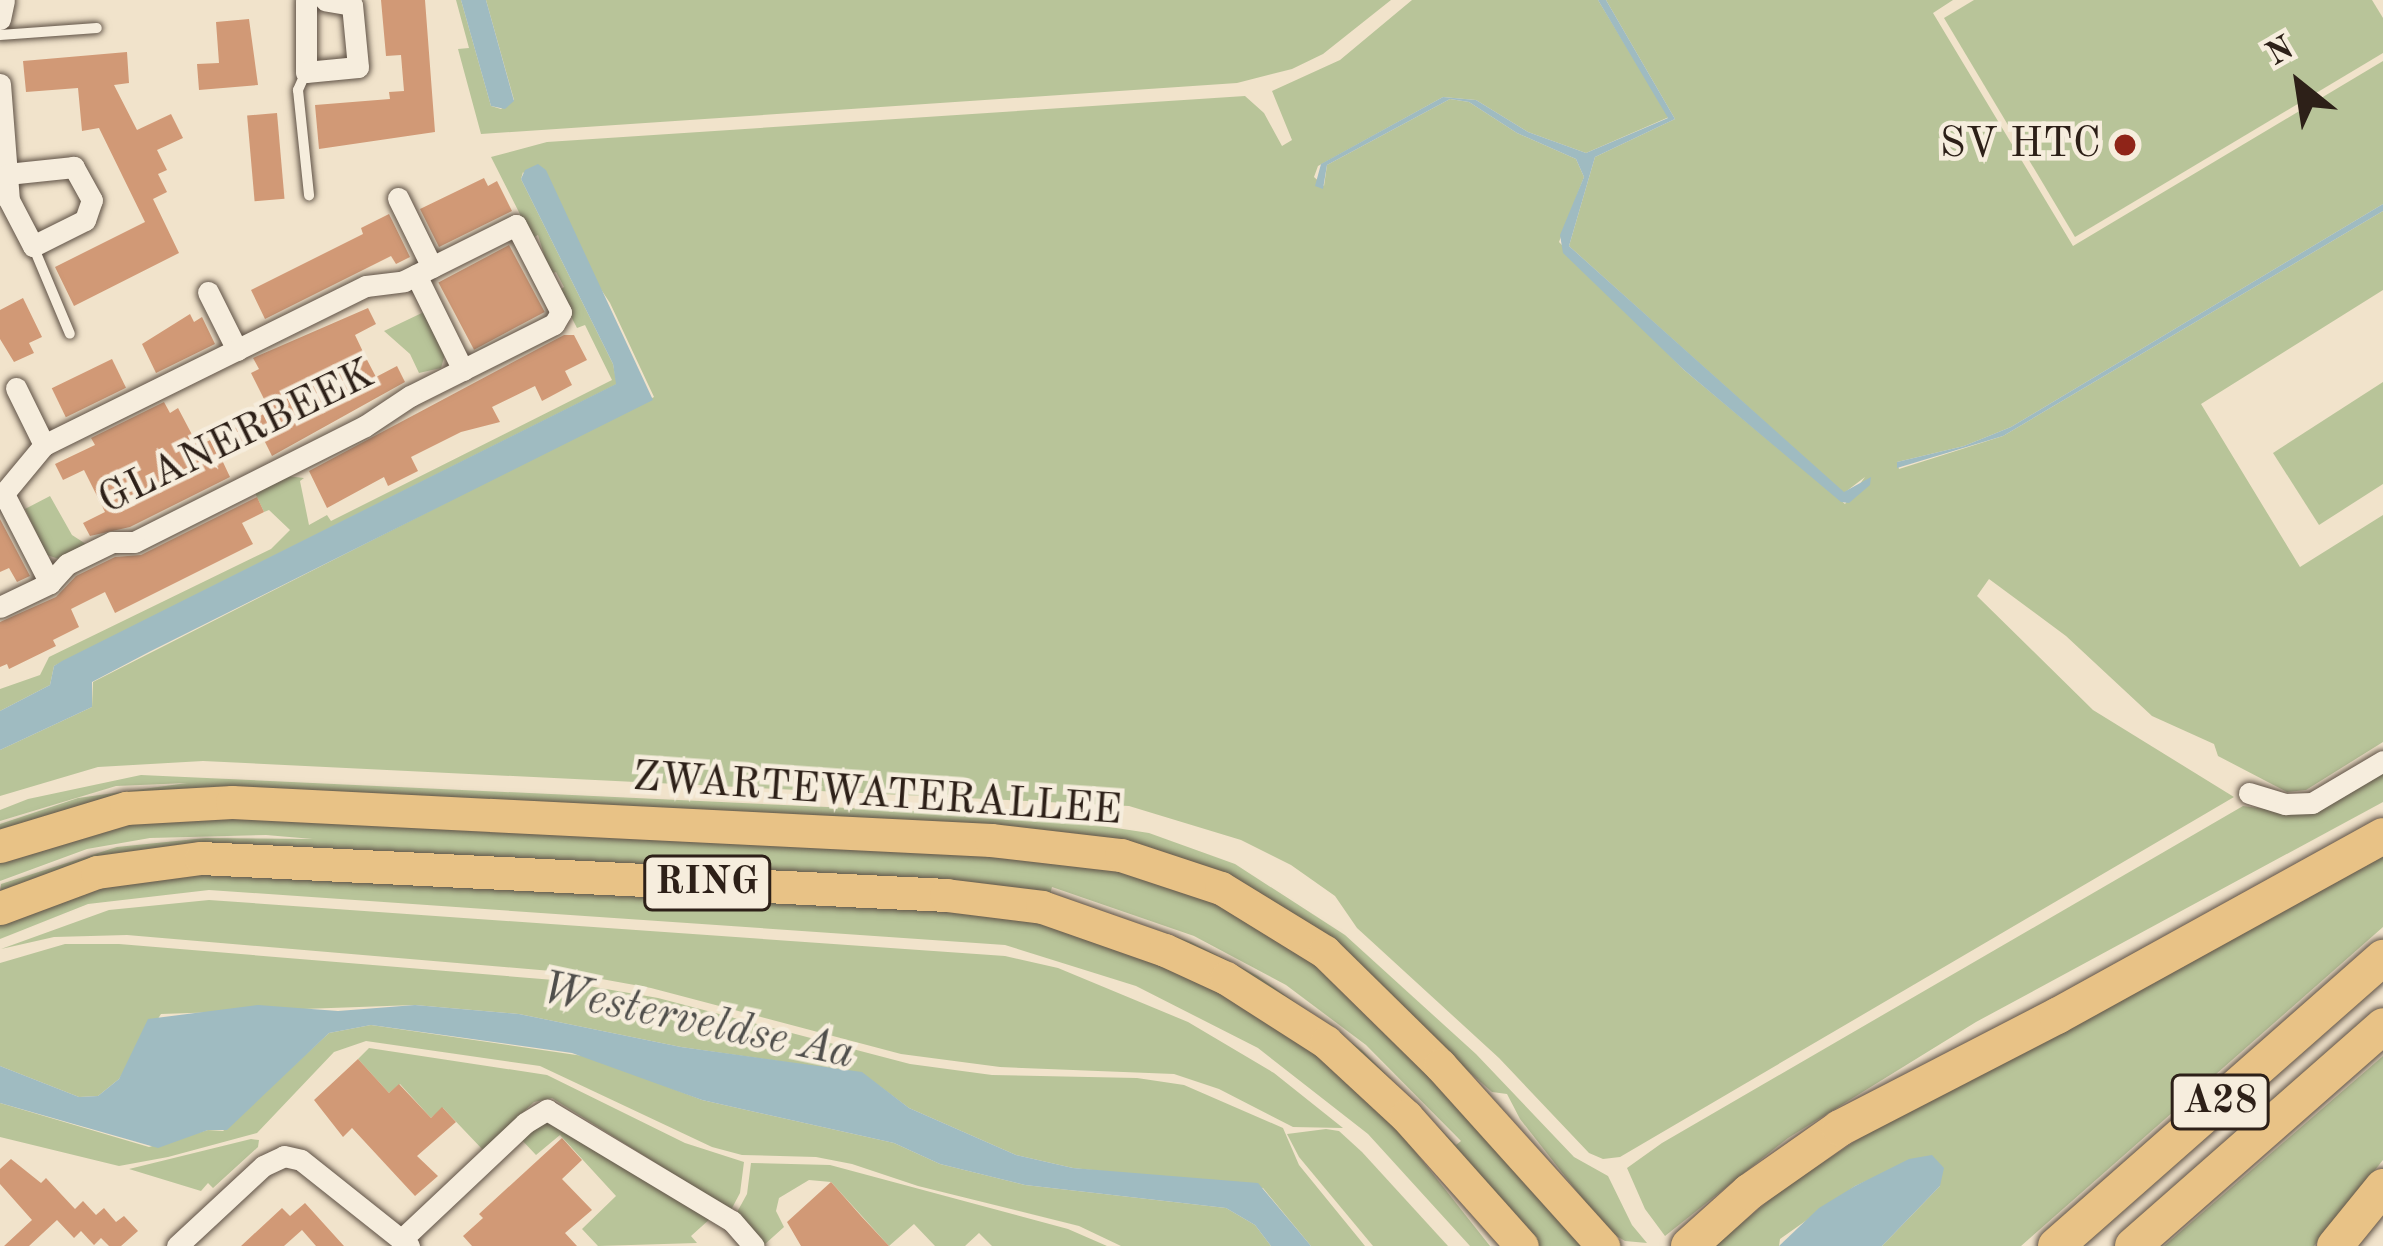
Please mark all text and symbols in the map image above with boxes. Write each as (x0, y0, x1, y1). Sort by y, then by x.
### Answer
north arrow (2239, 24, 2359, 144)
text: N (2262, 32, 2300, 73)
place label: SV HTC (1940, 120, 2101, 170)
marker: SV HTC (2112, 132, 2138, 158)
street label: GLANERBEEK (91, 349, 383, 527)
street label: ZWARTEWATERALLEE (631, 753, 1123, 837)
road number: RING (641, 850, 773, 916)
water label: Westerveldse Aa (535, 963, 859, 1083)
road number: A28 (2169, 1069, 2271, 1135)

